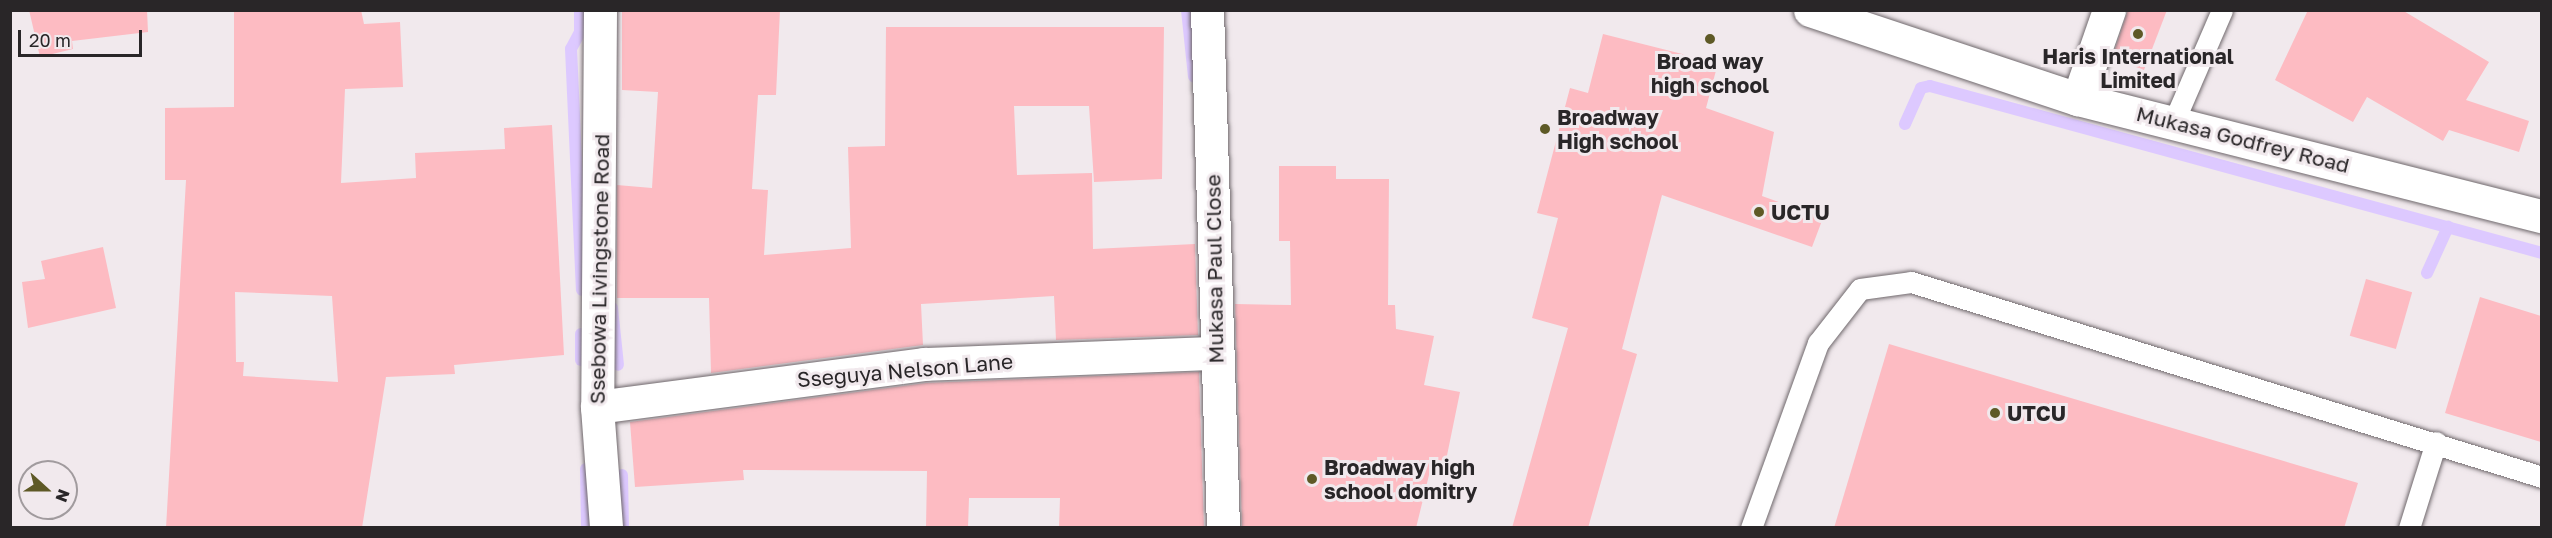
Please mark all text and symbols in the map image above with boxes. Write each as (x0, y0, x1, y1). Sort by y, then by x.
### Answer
scale bar (21, 18, 146, 56)
marker: Haris International Limited (2131, 27, 2145, 41)
text: 20 m (29, 29, 71, 51)
marker: Broad way high school (1703, 32, 1717, 46)
place label: Haris International Limited (2042, 43, 2234, 93)
place label: Broad way high school (1651, 48, 1769, 98)
street label: Mukasa Godfrey Road (2134, 100, 2352, 178)
place label: Broadway High school (1557, 104, 1678, 154)
marker: Broadway High school (1538, 122, 1552, 136)
street label: Ssebowa Livingstone Road (584, 134, 614, 404)
street label: Mukasa Paul Close (1200, 174, 1228, 364)
place label: UCTU (1771, 199, 1830, 225)
marker: UCTU (1752, 205, 1766, 219)
street label: Sseguya Nelson Lane (796, 348, 1014, 392)
place label: UTCU (2007, 400, 2066, 426)
marker: UTCU (1988, 406, 2002, 420)
place label: Broadway high school domitry (1324, 454, 1477, 504)
north arrow (18, 460, 78, 520)
marker: Broadway high school domitry (1305, 472, 1319, 486)
text: N (51, 486, 74, 505)

